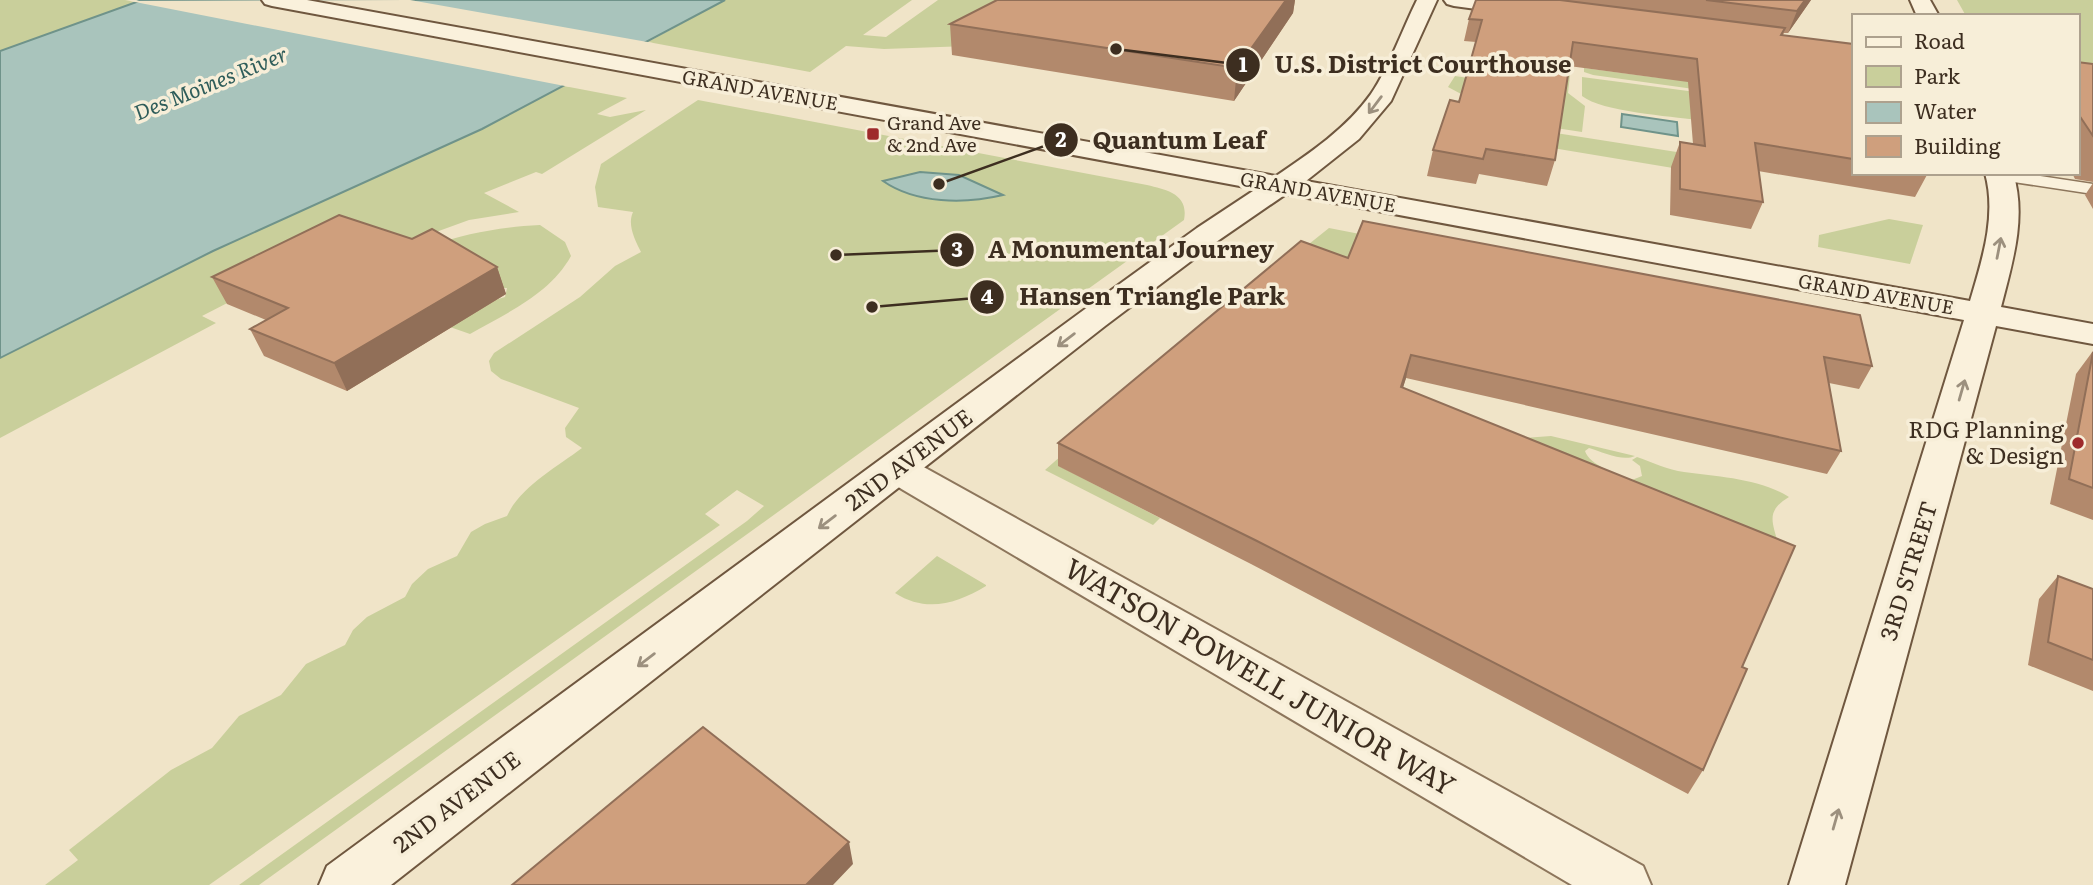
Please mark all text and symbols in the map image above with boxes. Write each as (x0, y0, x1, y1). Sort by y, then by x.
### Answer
legend (1852, 14, 2079, 175)
text: Road (1914, 24, 1965, 55)
water label: Des Moines River (128, 37, 292, 127)
callout: U.S. District Courthouse (1225, 42, 1586, 87)
text: U.S. District Courthouse (1274, 45, 1572, 80)
text: 1 (1239, 47, 1248, 78)
text: Park (1914, 59, 1960, 90)
street label: GRAND AVENUE (680, 62, 840, 116)
text: Water (1914, 94, 1976, 125)
one-way arrow (1368, 95, 1383, 114)
place label: Grand Ave & 2nd Ave (887, 108, 981, 158)
callout: Quantum Leaf (1044, 118, 1280, 163)
text: Quantum Leaf (1092, 121, 1268, 156)
text: 2 (1055, 122, 1067, 153)
marker: Grand Ave & 2nd Ave (865, 126, 881, 142)
text: Building (1914, 129, 2001, 160)
street label: GRAND AVENUE (1238, 164, 1398, 218)
callout: A Monumental Journey (939, 227, 1288, 272)
text: A Monumental Journey (988, 230, 1274, 265)
text: 3 (951, 232, 963, 263)
one-way arrow (1993, 237, 2007, 260)
street label: GRAND AVENUE (1796, 266, 1956, 320)
callout: Hansen Triangle Park (970, 274, 1299, 319)
text: Hansen Triangle Park (1019, 277, 1286, 312)
text: 4 (981, 279, 994, 310)
one-way arrow (1057, 332, 1076, 347)
one-way arrow (1956, 379, 1969, 401)
street label: 2ND AVENUE (837, 399, 979, 518)
place label: RDG Planning & Design (1908, 411, 2064, 471)
marker: RDG Planning & Design (2070, 435, 2086, 451)
street label: 3RD STREET (1870, 497, 1944, 644)
one-way arrow (818, 515, 837, 530)
street label: WATSON POWELL JUNIOR WAY (1058, 546, 1464, 805)
one-way arrow (637, 652, 655, 667)
street label: 2ND AVENUE (385, 741, 527, 860)
one-way arrow (1830, 809, 1843, 831)

